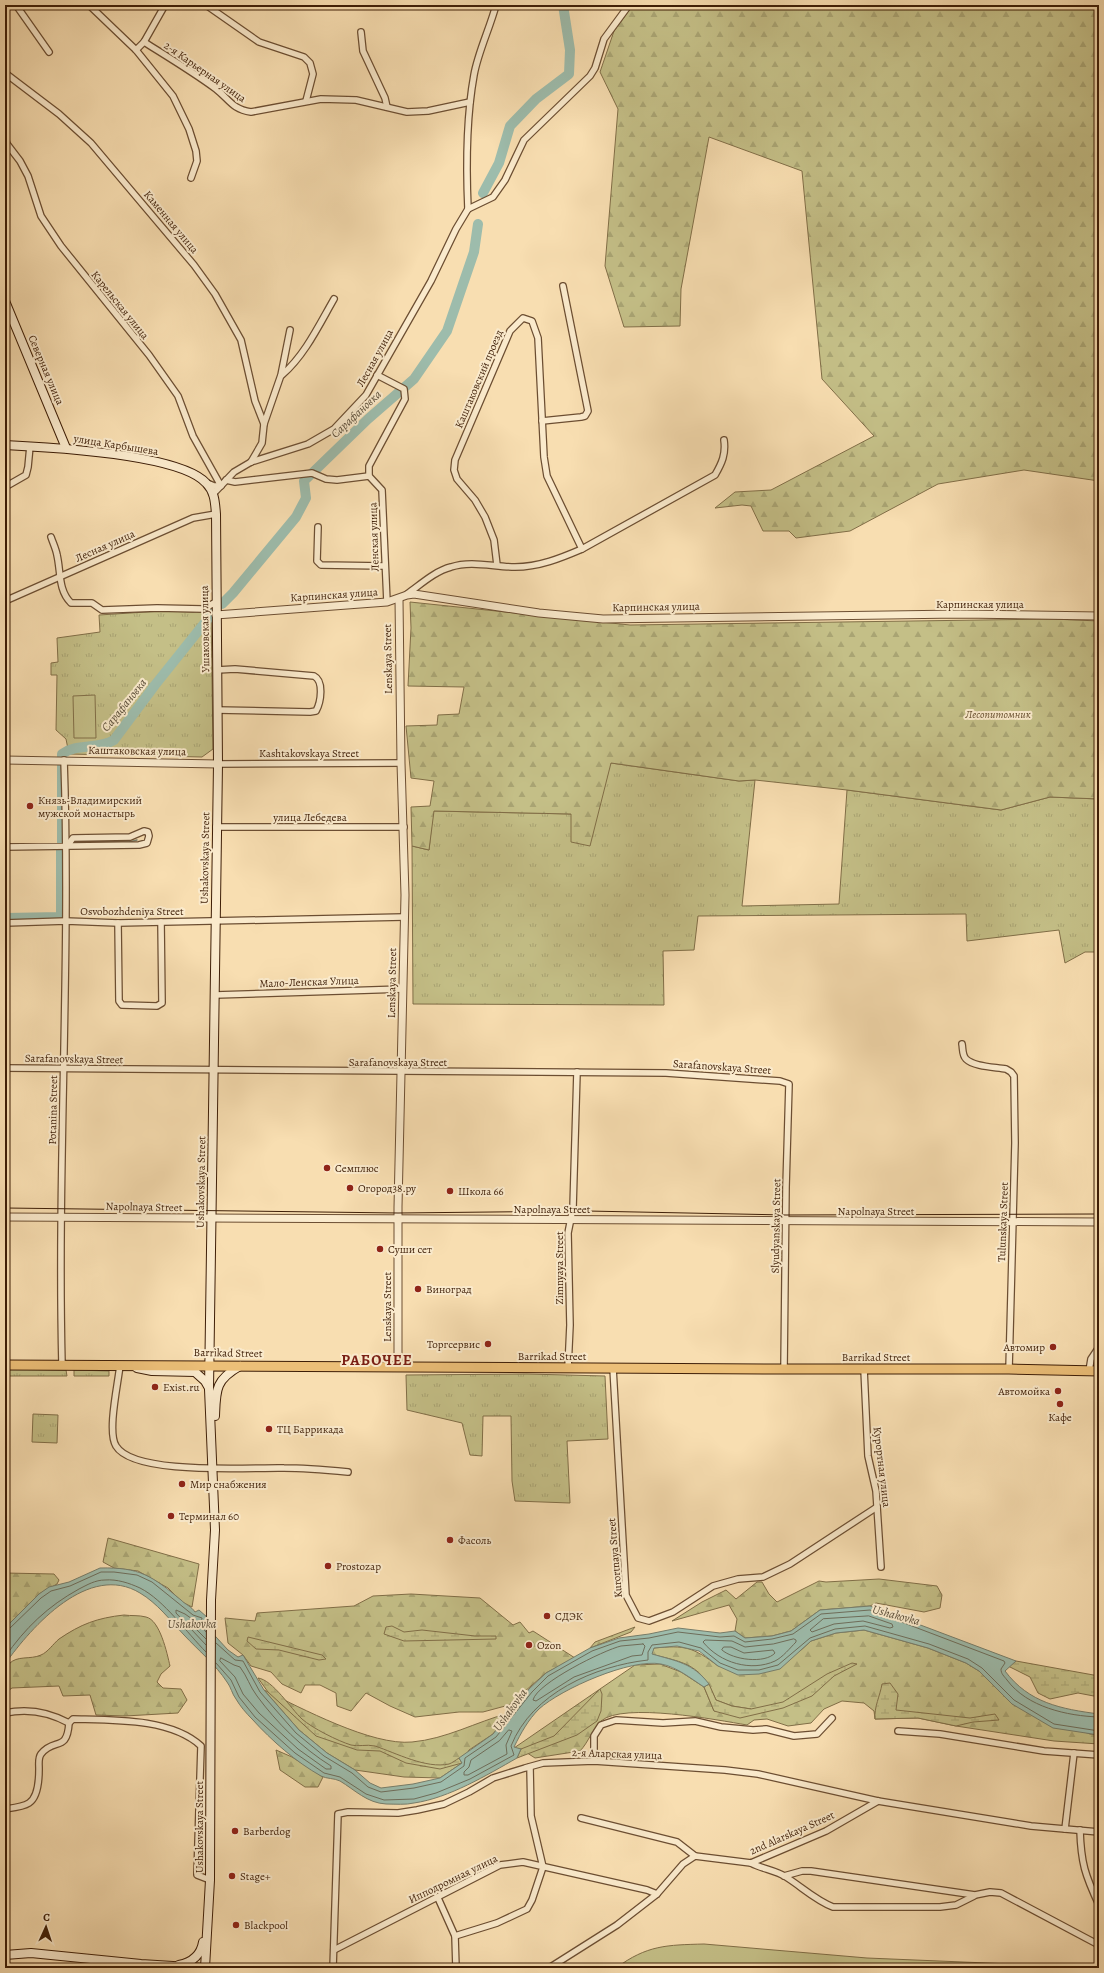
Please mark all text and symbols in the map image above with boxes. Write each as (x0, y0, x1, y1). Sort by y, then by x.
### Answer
street label: 2-я Карьерная улица (161, 38, 250, 107)
street label: Каменная улица (140, 187, 202, 257)
street label: Карельская улица (88, 268, 153, 343)
street label: Лесная улица (353, 326, 397, 390)
street label: Каштаковский проезд (451, 327, 507, 430)
street label: Северная улица (24, 333, 68, 408)
water label: Сарафановка (327, 386, 385, 442)
street label: улица Карбышева (72, 431, 160, 459)
street label: Ленская улица (365, 501, 383, 572)
street label: Лесная улица (73, 526, 138, 566)
street label: Ушаковская улица (197, 584, 213, 673)
street label: Карпинская улица (290, 584, 379, 606)
street label: Карпинская улица (936, 597, 1025, 612)
street label: Карпинская улица (612, 599, 701, 615)
street label: Lenskaya Street (380, 623, 396, 694)
water label: Сарафановка (98, 675, 151, 735)
park label: Лесопитомник (964, 707, 1031, 722)
street label: Каштаковская улица (88, 743, 187, 759)
street label: Kashtakovskaya Street (259, 746, 359, 761)
place label: Князь-Владимирский мужской монастырь (38, 793, 142, 821)
marker: Князь-Владимирский мужской монастырь (25, 801, 35, 811)
street label: улица Лебедева (272, 810, 348, 825)
street label: Ushakovskaya Street (197, 811, 213, 904)
street label: Osvobozhdeniya Street (80, 904, 184, 919)
street label: Lenskaya Street (384, 947, 400, 1018)
street label: Мало-Ленская Улица (259, 973, 360, 991)
street label: Sarafanovskaya Street (25, 1051, 124, 1067)
street label: Sarafanovskaya Street (349, 1055, 448, 1070)
street label: Sarafanovskaya Street (672, 1056, 772, 1078)
street label: Potanina Street (45, 1075, 61, 1145)
street label: Ushakovskaya Street (193, 1135, 209, 1228)
place label: Семплюс (335, 1161, 379, 1176)
marker: Семплюс (322, 1163, 332, 1173)
street label: Slyudyanskaya Street (768, 1178, 784, 1273)
place label: Огород38.ру (358, 1181, 417, 1196)
street label: Tulunskaya Street (994, 1181, 1012, 1262)
marker: Огород38.ру (345, 1183, 355, 1193)
place label: Школа 66 (458, 1184, 504, 1199)
marker: Школа 66 (445, 1186, 455, 1196)
street label: Napolnaya Street (105, 1199, 183, 1215)
street label: Napolnaya Street (514, 1202, 591, 1217)
street label: Napolnaya Street (838, 1204, 915, 1219)
street label: Zimnyaya Street (552, 1231, 567, 1305)
place label: Суши сет (388, 1242, 432, 1257)
marker: Суши сет (375, 1244, 385, 1254)
street label: Lenskaya Street (380, 1272, 395, 1342)
place label: Виноград (426, 1282, 472, 1297)
marker: Виноград (413, 1284, 423, 1294)
place label: Торгсервис (427, 1337, 480, 1352)
marker: Торгсервис (483, 1339, 493, 1349)
place label: Автомир (1003, 1340, 1045, 1355)
marker: Автомир (1048, 1342, 1058, 1352)
street label: Barrikad Street (194, 1345, 263, 1361)
street label: Barrikad Street (518, 1349, 587, 1364)
district label: РАБОЧЕЕ (341, 1350, 413, 1370)
street label: Barrikad Street (842, 1350, 911, 1365)
place label: Exist.ru (163, 1380, 199, 1395)
marker: Exist.ru (150, 1382, 160, 1392)
place label: Автомойка (997, 1384, 1051, 1399)
marker: Автомойка (1053, 1386, 1063, 1396)
marker: Кафе (1055, 1399, 1065, 1409)
place label: Кафе (1048, 1410, 1072, 1425)
place label: ТЦ Баррикада (277, 1422, 345, 1437)
marker: ТЦ Баррикада (264, 1424, 274, 1434)
street label: Курортная улица (870, 1426, 894, 1509)
place label: Мир снабжения (190, 1477, 267, 1492)
marker: Мир снабжения (177, 1479, 187, 1489)
place label: Терминал 60 (179, 1509, 239, 1524)
marker: Терминал 60 (166, 1511, 176, 1521)
street label: Kurortnaya Street (604, 1517, 626, 1599)
place label: Фасоль (458, 1533, 491, 1548)
marker: Фасоль (445, 1535, 455, 1545)
place label: Prostozap (336, 1559, 381, 1574)
marker: Prostozap (323, 1561, 333, 1571)
water label: Ushakovka (870, 1601, 922, 1629)
place label: СДЭК (555, 1609, 583, 1624)
marker: СДЭК (542, 1611, 552, 1621)
water label: Ushakovka (168, 1616, 217, 1632)
place label: Ozon (537, 1638, 561, 1653)
marker: Ozon (524, 1640, 534, 1650)
water label: Ushakovka (489, 1685, 531, 1734)
street label: 2-я Аларская улица (572, 1745, 663, 1763)
street label: Ushakovskaya Street (192, 1781, 207, 1873)
street label: 2nd Alarskaya Street (747, 1807, 837, 1858)
place label: Barberdog (243, 1824, 291, 1839)
marker: Barberdog (230, 1826, 240, 1836)
street label: Ипподромная улица (406, 1851, 501, 1907)
place label: Stage+ (240, 1869, 271, 1884)
marker: Stage+ (227, 1871, 237, 1881)
north arrow (26, 1907, 66, 1947)
text: С (43, 1910, 50, 1925)
place label: Blackpool (244, 1918, 288, 1933)
marker: Blackpool (231, 1920, 241, 1930)

